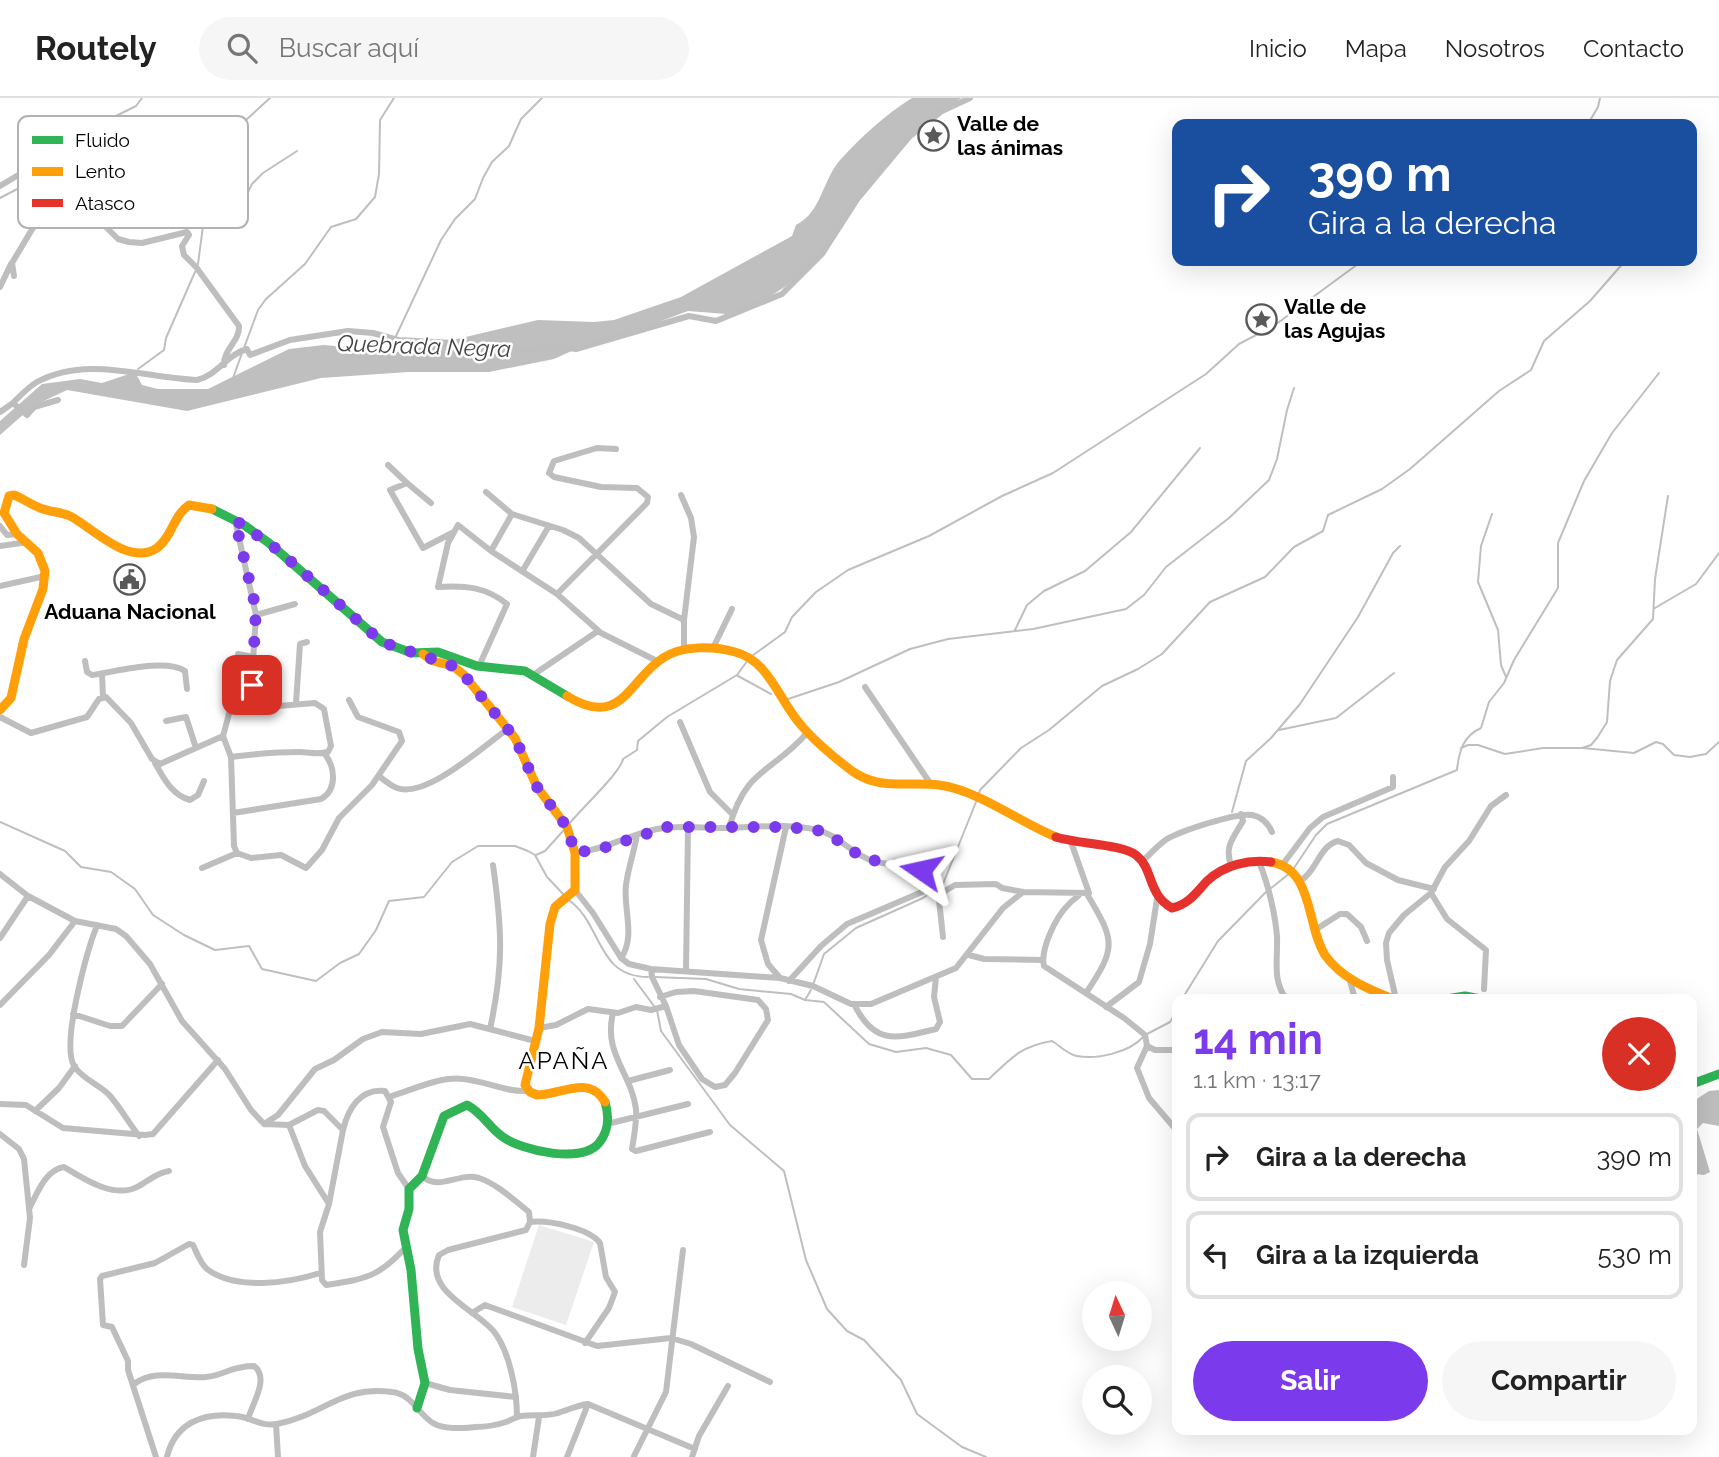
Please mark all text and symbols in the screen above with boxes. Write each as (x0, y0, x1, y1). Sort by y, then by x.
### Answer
search box (199, 17, 689, 80)
text: Routely (35, 29, 157, 68)
icon: search (223, 29, 261, 67)
text: Buscar aquí (279, 33, 419, 63)
text: Inicio (1249, 34, 1307, 63)
text: Mapa (1345, 34, 1407, 63)
text: Nosotros (1445, 34, 1545, 63)
text: Contacto (1583, 34, 1684, 63)
place label: Valle de las ánimas (957, 111, 1063, 160)
legend (18, 116, 248, 228)
place icon: Valle de las ánimas (917, 119, 951, 153)
text: Fluido (75, 129, 130, 151)
text: 390 m (1308, 145, 1452, 202)
icon: right (1193, 147, 1284, 238)
text: Lento (75, 160, 126, 182)
text: Atasco (75, 192, 135, 214)
text: Gira a la derecha (1308, 204, 1556, 241)
place label: Valle de las Agujas (1284, 294, 1385, 343)
place icon: Valle de las Agujas (1244, 302, 1278, 336)
water label: Quebrada Negra (336, 329, 512, 362)
public building icon: Aduana Nacional (113, 563, 147, 597)
place label: Aduana Nacional (44, 599, 216, 624)
pin (222, 655, 282, 715)
icon: arrive (233, 666, 271, 704)
position arrow (884, 833, 958, 907)
text: 14 min (1193, 1015, 1323, 1064)
button: close (1602, 1017, 1676, 1091)
district label: APAÑA (519, 1046, 609, 1075)
text: 1.1 km · 13:17 (1193, 1066, 1321, 1093)
icon: right (1197, 1138, 1235, 1176)
text: Gira a la derecha (1256, 1142, 1466, 1172)
text: 390 m (1596, 1142, 1672, 1172)
icon: left (1197, 1236, 1235, 1274)
text: Gira a la izquierda (1256, 1240, 1479, 1270)
text: 530 m (1598, 1240, 1672, 1270)
north arrow (1082, 1281, 1152, 1351)
map controls (1082, 1281, 1152, 1435)
button: Salir (1193, 1341, 1428, 1421)
button: Compartir (1442, 1341, 1676, 1421)
button: search (1082, 1365, 1152, 1435)

